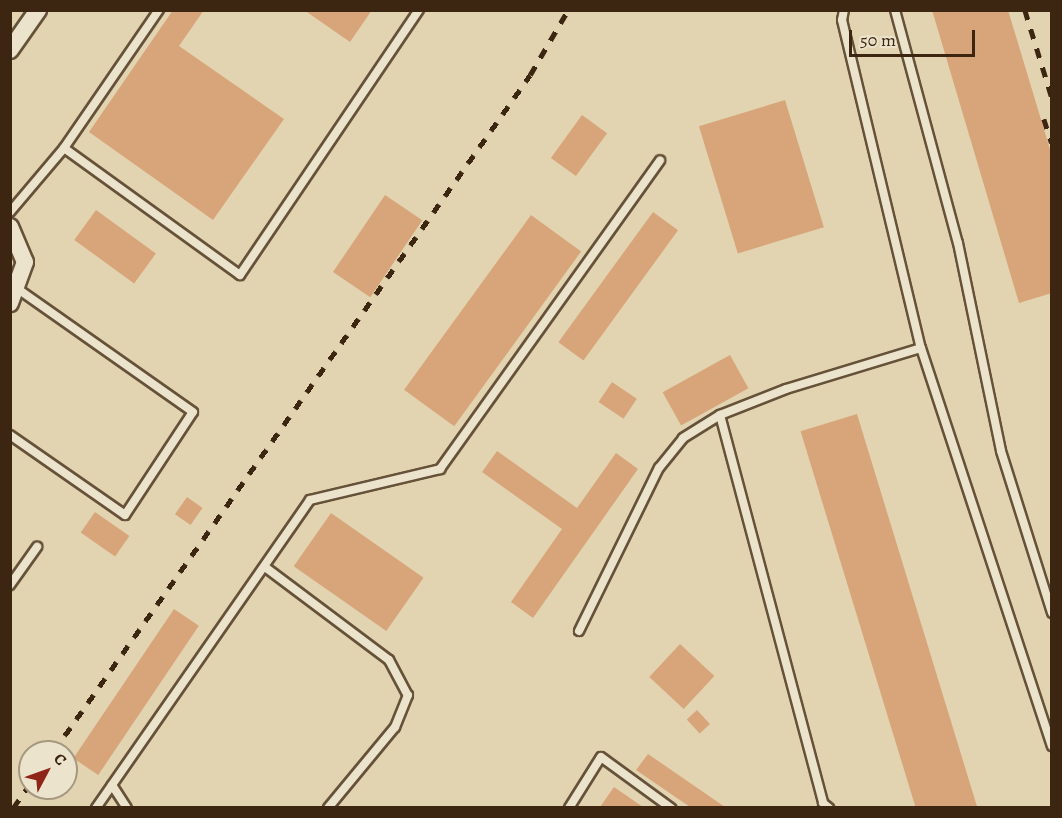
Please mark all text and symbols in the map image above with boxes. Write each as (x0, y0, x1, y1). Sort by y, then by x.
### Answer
scale bar (852, 18, 978, 56)
text: 50 m (860, 28, 896, 52)
north arrow (18, 740, 78, 800)
text: С (49, 749, 72, 770)

